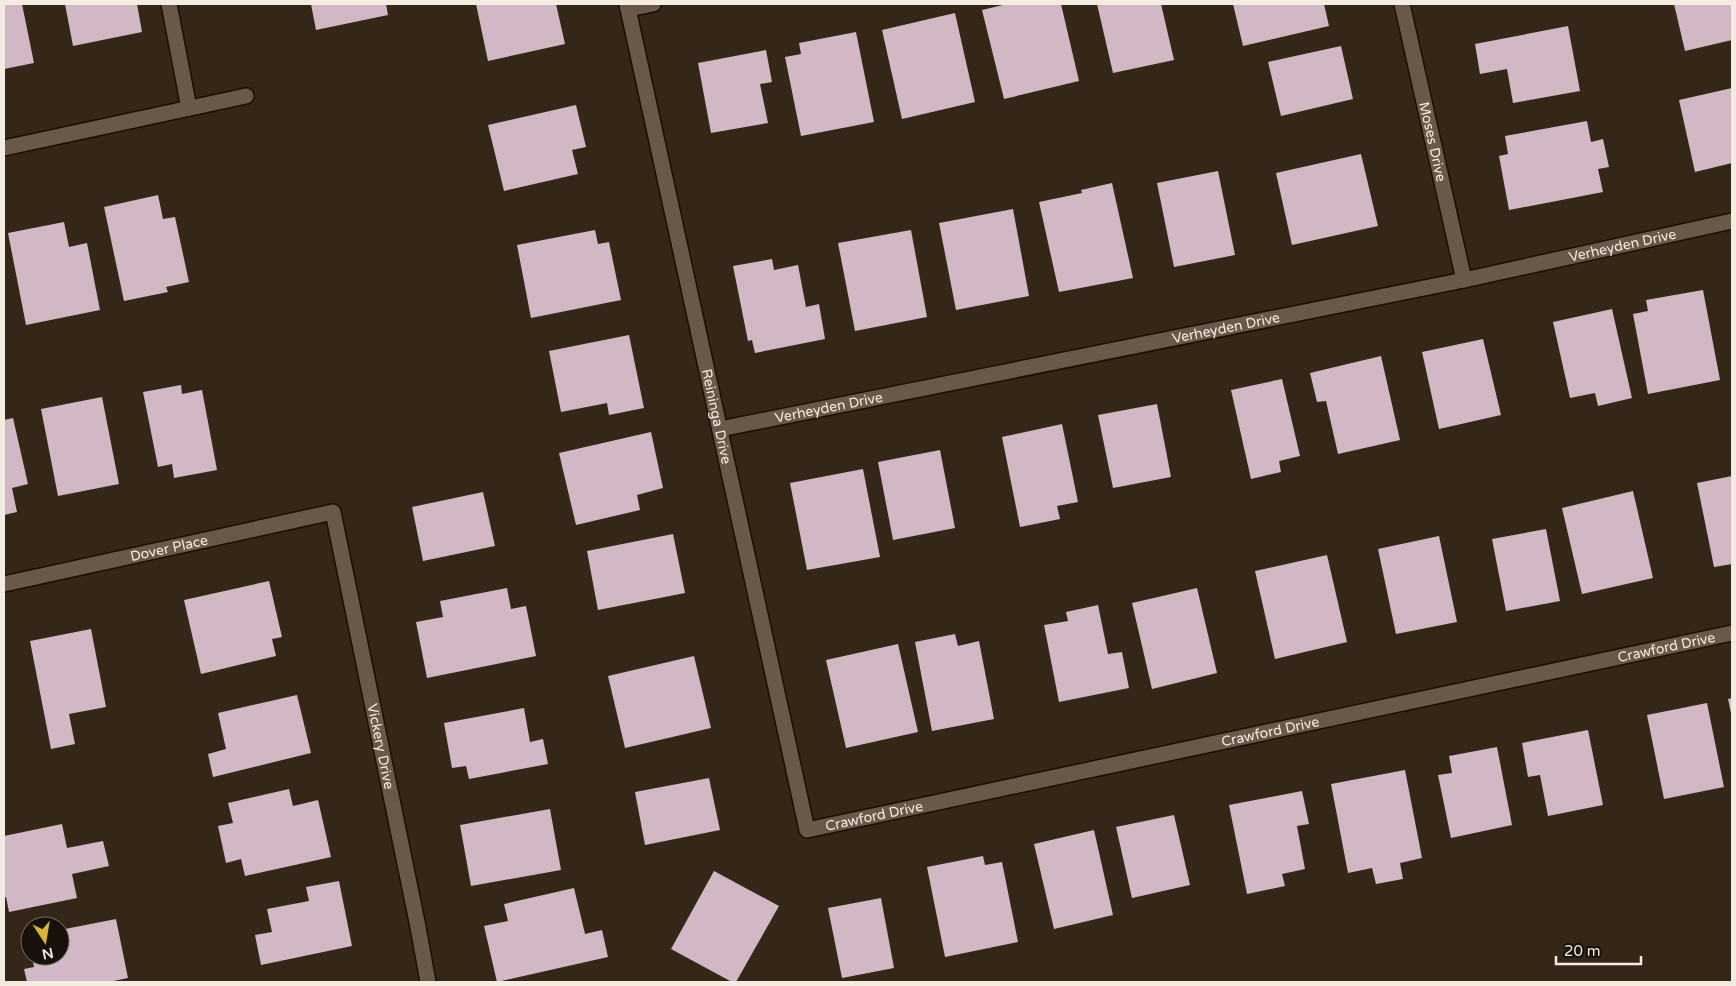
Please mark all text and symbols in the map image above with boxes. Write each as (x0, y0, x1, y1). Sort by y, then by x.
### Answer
street label: Moses Drive (1416, 100, 1450, 183)
street label: Verheyden Drive (1567, 225, 1678, 265)
street label: Verheyden Drive (1171, 309, 1281, 347)
street label: Reininga Drive (698, 367, 735, 466)
street label: Verheyden Drive (773, 388, 884, 426)
street label: Dover Place (129, 531, 210, 565)
street label: Crawford Drive (1616, 628, 1717, 666)
street label: Vickery Drive (364, 702, 398, 791)
street label: Crawford Drive (1220, 713, 1321, 750)
street label: Crawford Drive (824, 797, 925, 834)
north arrow (20, 916, 70, 966)
scale bar (1556, 934, 1641, 966)
text: 20 m (1564, 942, 1601, 960)
text: N (40, 944, 55, 963)

